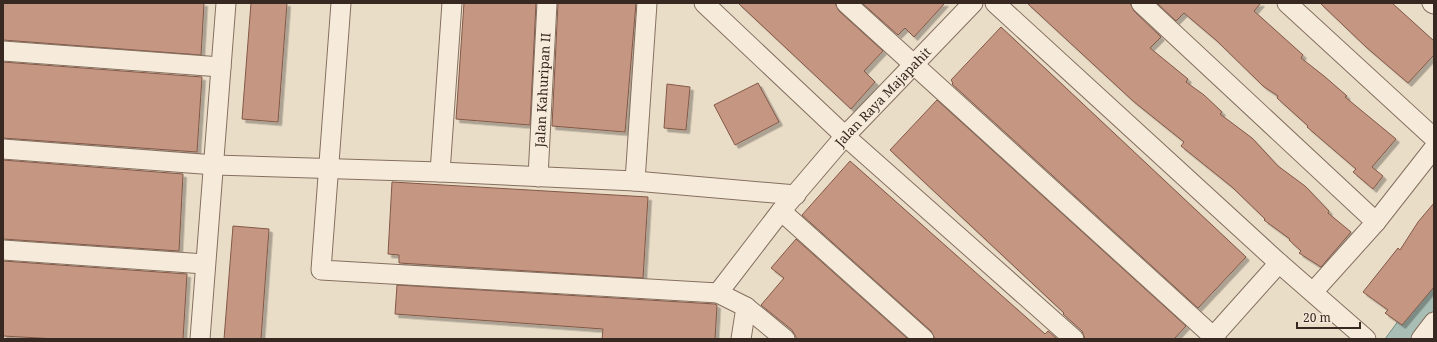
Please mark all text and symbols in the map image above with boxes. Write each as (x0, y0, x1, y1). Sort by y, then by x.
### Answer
street label: Jalan Kahuripan II (530, 32, 554, 149)
street label: Jalan Raya Majapahit (830, 43, 935, 151)
scale bar (1297, 304, 1360, 330)
text: 20 m (1303, 309, 1331, 326)

